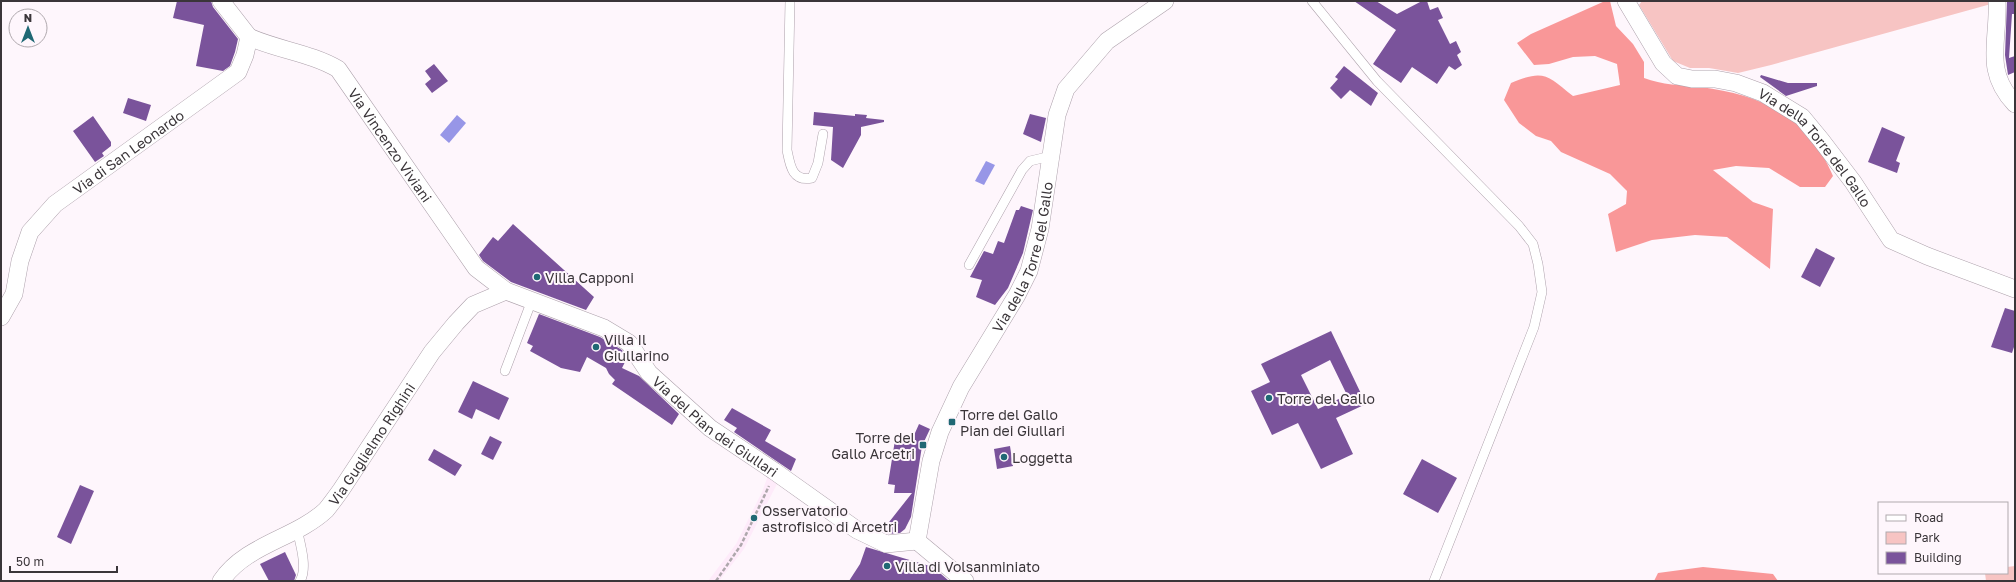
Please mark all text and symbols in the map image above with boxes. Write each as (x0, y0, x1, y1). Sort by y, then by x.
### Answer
north arrow (8, 8, 48, 48)
text: N (24, 11, 32, 24)
street label: Via della Torre del Gallo (1755, 84, 1875, 210)
street label: Via Vincenzo Viviani (345, 85, 436, 205)
street label: Via di San Leonardo (69, 106, 187, 197)
street label: Via della Torre del Gallo (988, 181, 1055, 335)
place label: Villa Capponi (545, 269, 634, 286)
marker: Villa Capponi (532, 272, 542, 282)
place label: Villa Il Giullarino (604, 331, 669, 364)
marker: Villa Il Giullarino (591, 342, 601, 352)
street label: Via del Pian dei Giullari (649, 372, 782, 480)
street label: Via Guglielmo Righini (324, 379, 418, 509)
place label: Torre del Gallo (1277, 390, 1375, 407)
marker: Torre del Gallo (1264, 393, 1274, 403)
place label: Torre del Gallo Pian dei Giullari (960, 406, 1065, 439)
marker: Torre del Gallo Pian dei Giullari (947, 417, 957, 427)
place label: Torre del Gallo Arcetri (831, 429, 915, 462)
marker: Torre del Gallo Arcetri (918, 440, 928, 450)
place label: Loggetta (1012, 449, 1073, 466)
marker: Loggetta (999, 452, 1009, 462)
place label: Osservatorio astrofisico di Arcetri (762, 502, 897, 535)
legend (1878, 502, 2008, 574)
text: Road (1914, 510, 1943, 525)
marker: Osservatorio astrofisico di Arcetri (749, 513, 759, 523)
text: Park (1914, 530, 1940, 545)
scale bar (10, 548, 117, 574)
text: Building (1914, 550, 1962, 565)
text: 50 m (16, 554, 44, 569)
place label: Villa di Volsanminiato (895, 558, 1040, 575)
marker: Villa di Volsanminiato (882, 561, 892, 571)

